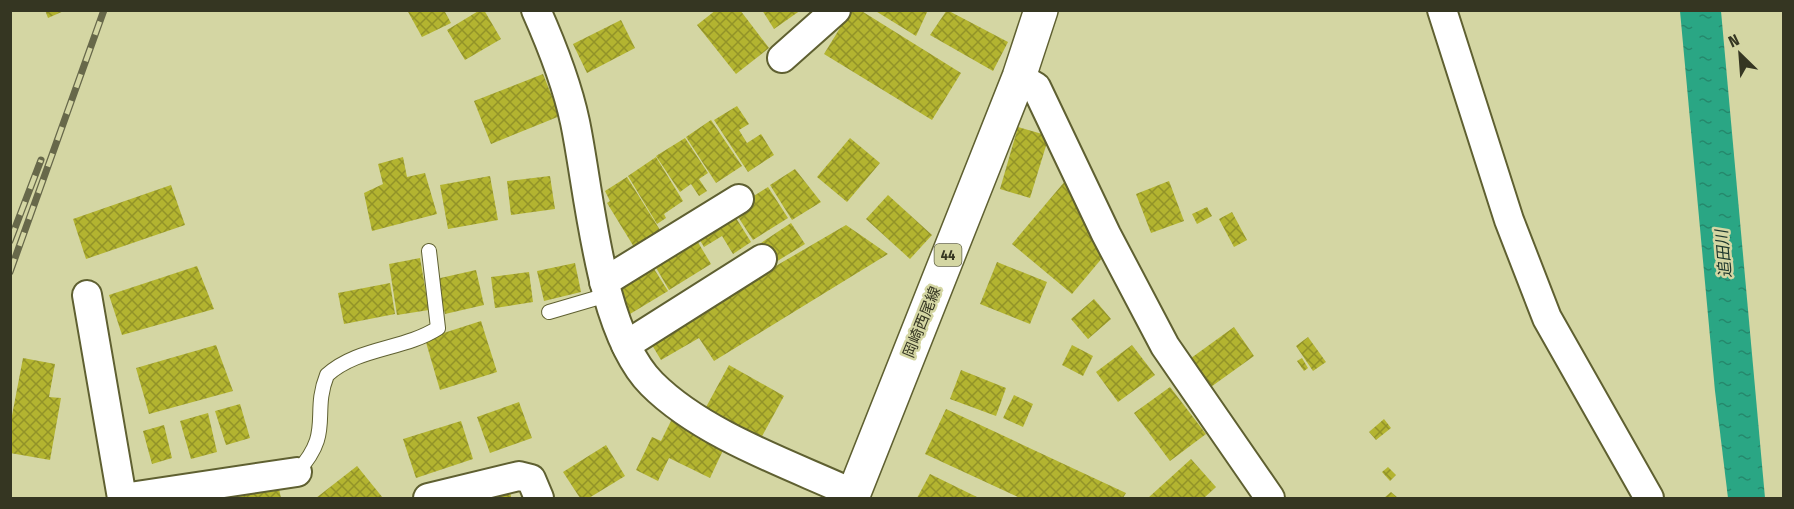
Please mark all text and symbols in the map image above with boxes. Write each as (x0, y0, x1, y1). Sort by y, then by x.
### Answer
north arrow (1710, 24, 1770, 84)
text: N (1726, 30, 1742, 51)
water label: 追田川 (1712, 227, 1735, 279)
road number: 44 (934, 244, 962, 266)
street label: 岡崎西尾線 (900, 284, 944, 360)

